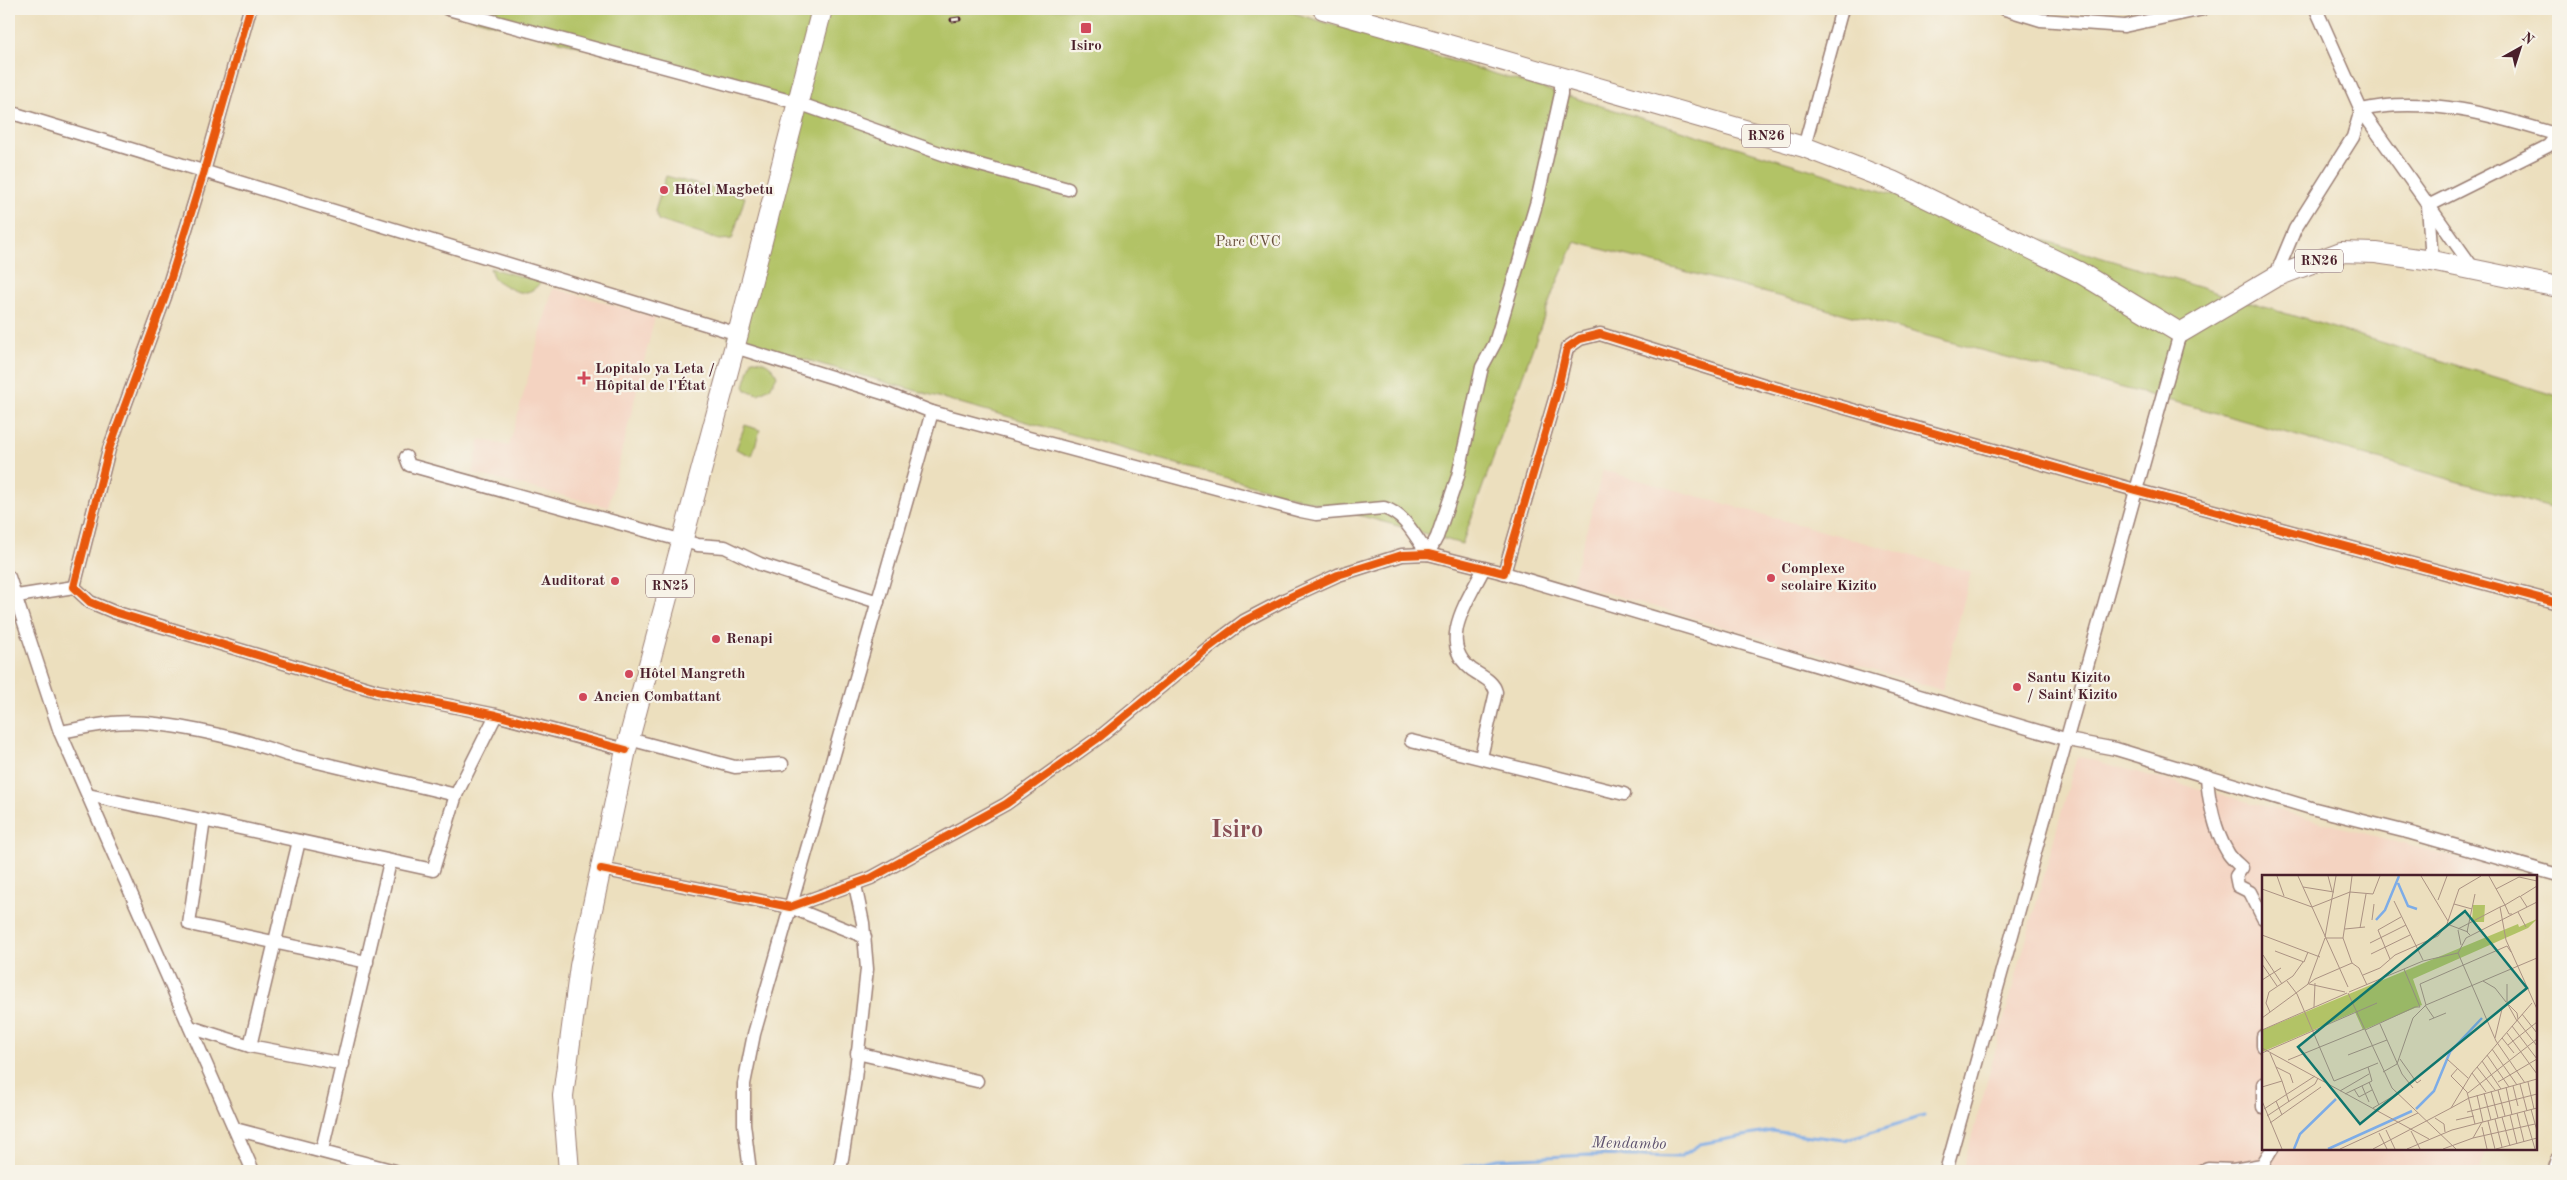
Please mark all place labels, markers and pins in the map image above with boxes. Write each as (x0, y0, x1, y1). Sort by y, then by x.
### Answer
marker: Isiro (1079, 21, 1093, 35)
place label: Isiro (1070, 39, 1102, 54)
place label: Hôtel Magbetu (674, 183, 773, 198)
marker: Hôtel Magbetu (658, 184, 670, 196)
place label: Lopitalo ya Leta / Hôpital de l'État (595, 362, 715, 394)
marker: Lopitalo ya Leta / Hôpital de l'État (577, 371, 591, 385)
place label: Complexe scolaire Kizito (1781, 562, 1877, 594)
marker: Complexe scolaire Kizito (1765, 572, 1777, 584)
place label: Auditorat (540, 574, 606, 589)
marker: Auditorat (609, 575, 621, 587)
place label: Renapi (726, 632, 773, 647)
marker: Renapi (710, 633, 722, 645)
place label: Hôtel Mangreth (639, 667, 745, 682)
marker: Hôtel Mangreth (623, 668, 635, 680)
place label: Santu Kizito / Saint Kizito (2027, 671, 2118, 703)
marker: Santu Kizito / Saint Kizito (2011, 681, 2023, 693)
place label: Ancien Combattant (593, 690, 722, 705)
marker: Ancien Combattant (577, 691, 589, 703)

